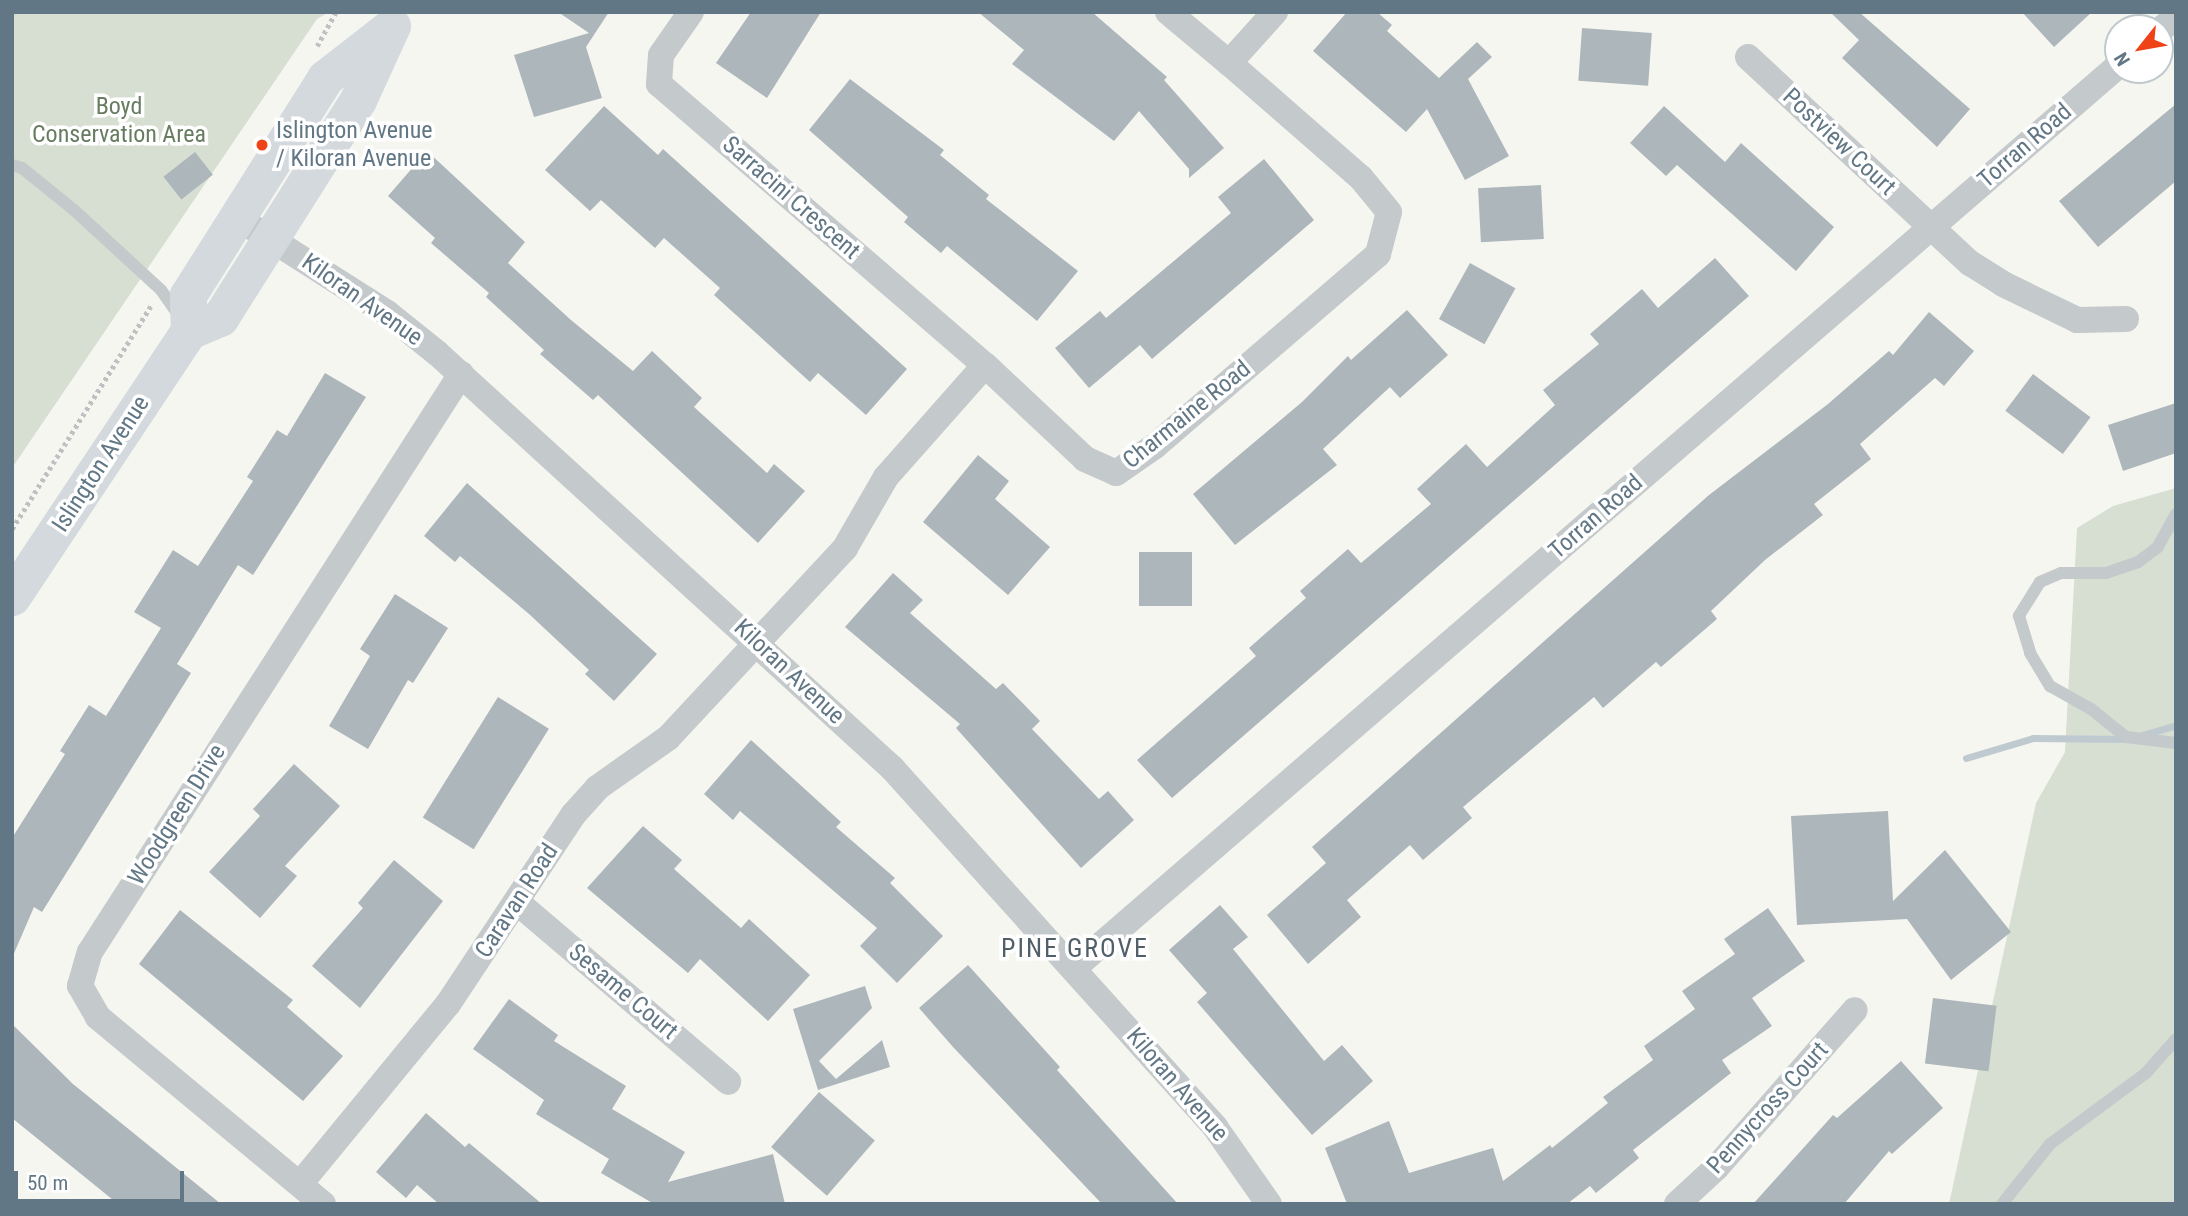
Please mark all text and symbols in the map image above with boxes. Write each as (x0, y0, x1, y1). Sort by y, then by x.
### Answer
north arrow (2104, 14, 2174, 84)
text: N (2109, 48, 2135, 70)
street label: Postview Court (1777, 82, 1901, 202)
park label: Boyd Conservation Area (32, 93, 206, 149)
street label: Torran Road (1972, 98, 2078, 194)
place label: Islington Avenue / Kiloran Avenue (276, 117, 433, 173)
street label: Sarracini Crescent (716, 130, 866, 266)
marker: Islington Avenue / Kiloran Avenue (254, 137, 270, 153)
street label: Kiloran Avenue (296, 248, 428, 352)
street label: Charmaine Road (1117, 355, 1257, 475)
street label: Islington Avenue (46, 391, 156, 537)
street label: Torran Road (1543, 469, 1649, 565)
street label: Kiloran Avenue (728, 613, 850, 731)
street label: Woodgreen Drive (122, 739, 232, 891)
street label: Caravan Road (469, 839, 565, 963)
district label: PINE GROVE (1002, 933, 1148, 965)
street label: Sesame Court (563, 938, 683, 1046)
street label: Kiloran Avenue (1120, 1022, 1234, 1148)
street label: Pennycross Court (1701, 1036, 1835, 1180)
scale bar (18, 1156, 187, 1200)
text: 50 m (27, 1171, 68, 1195)

